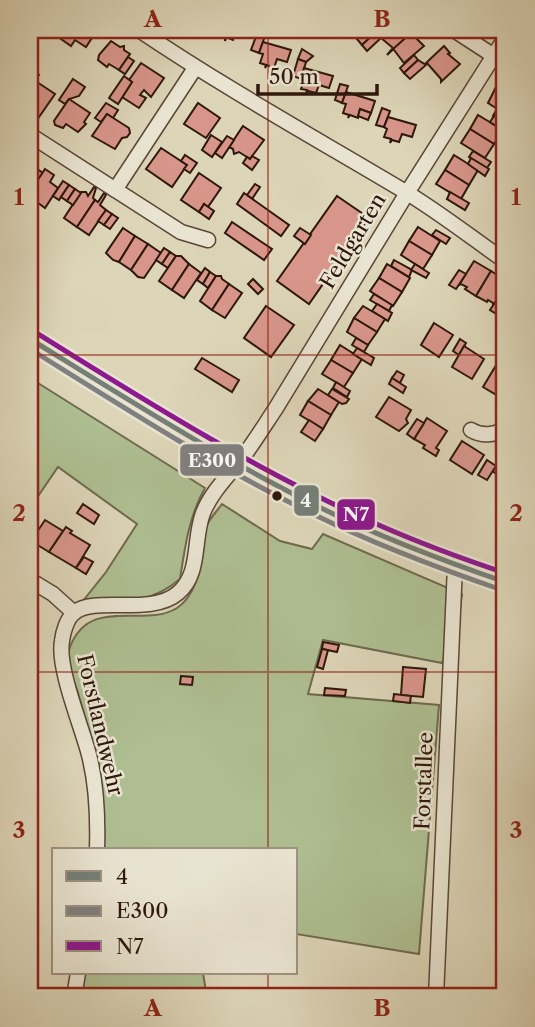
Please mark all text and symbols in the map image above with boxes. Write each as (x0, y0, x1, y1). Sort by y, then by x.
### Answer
text: A (143, 5, 163, 33)
text: B (373, 5, 391, 33)
scale bar (258, 52, 378, 96)
text: 50 m (269, 64, 319, 89)
text: 1 (14, 183, 25, 211)
text: 1 (511, 183, 522, 211)
street label: Feldgarten (314, 189, 391, 293)
line badge: E300 (179, 443, 245, 477)
text: E300 (188, 449, 236, 472)
line badge: 4 (293, 484, 320, 517)
unlabelled marker (270, 489, 284, 503)
text: 4 (300, 489, 312, 512)
line badge: N7 (336, 498, 376, 531)
text: 2 (12, 499, 26, 527)
text: 2 (509, 499, 523, 527)
text: N7 (343, 503, 369, 526)
street label: Forstlandwehr (72, 652, 129, 798)
street label: Forstallee (409, 732, 438, 830)
text: 3 (13, 816, 26, 844)
text: 3 (510, 816, 523, 844)
legend (52, 848, 298, 974)
text: 4 (116, 864, 128, 889)
text: E300 (116, 898, 169, 923)
text: N7 (116, 934, 144, 959)
text: A (143, 994, 163, 1022)
text: B (373, 994, 391, 1022)

